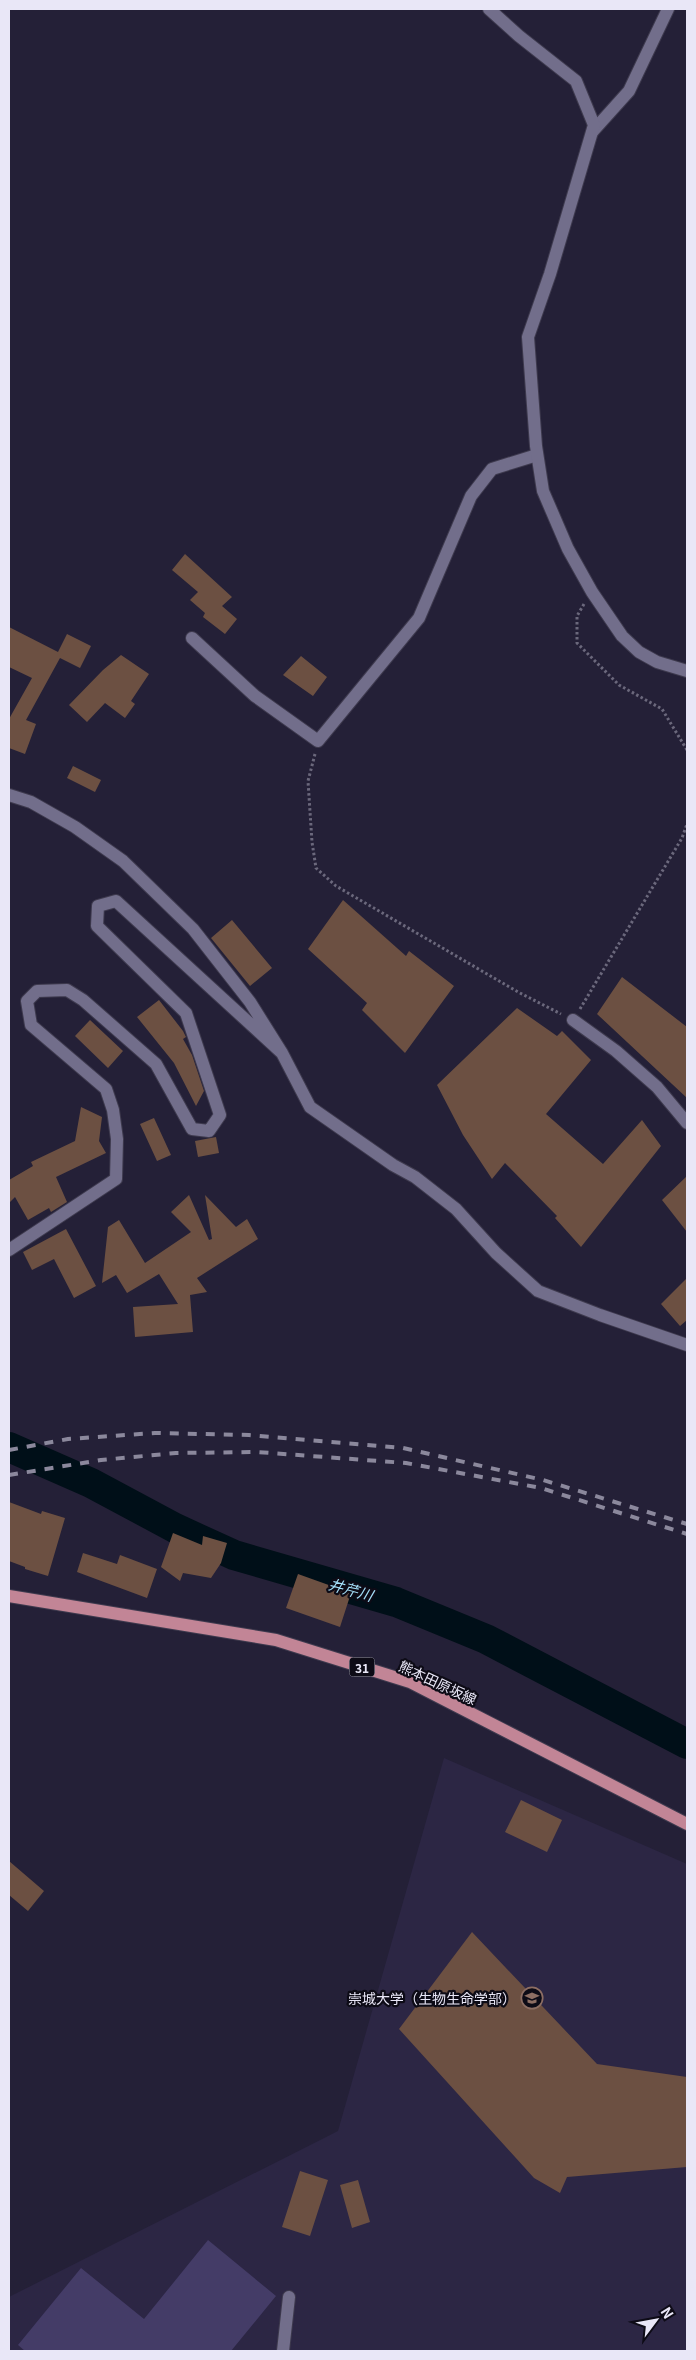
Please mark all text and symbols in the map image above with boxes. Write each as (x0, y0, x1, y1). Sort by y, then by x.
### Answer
water label: 井芹川 (326, 1573, 377, 1606)
street label: 熊本田原坂線 (396, 1655, 480, 1709)
road number: 31 (350, 1658, 374, 1676)
school or university icon: 崇城大学（生物生命学部） (520, 1986, 544, 2010)
place label: 崇城大学（生物生命学部） (348, 1988, 516, 2008)
north arrow (631, 2295, 681, 2345)
text: N (657, 2303, 679, 2322)

